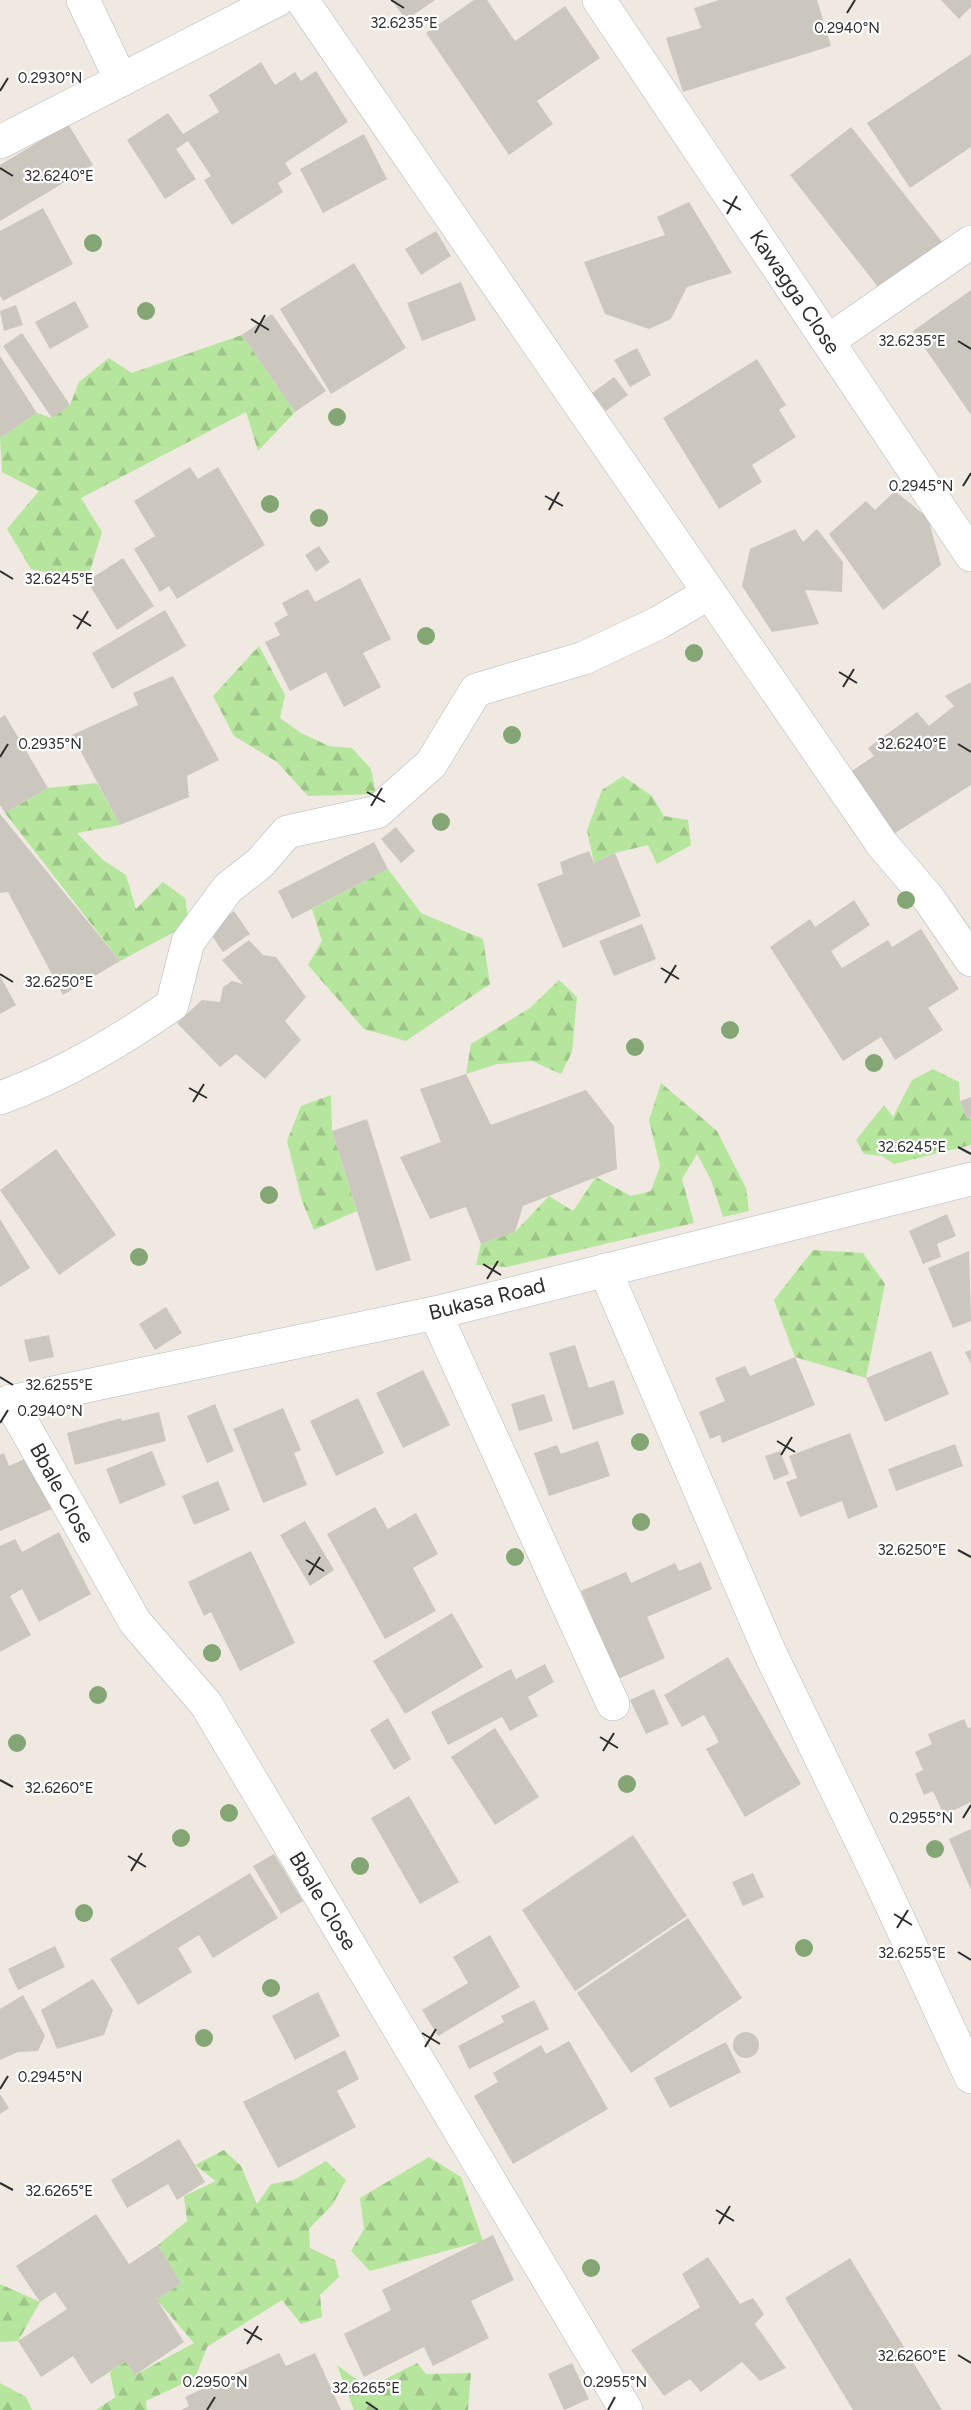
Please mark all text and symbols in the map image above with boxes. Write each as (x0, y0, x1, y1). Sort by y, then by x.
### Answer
text: 32.6235°E (370, 14, 438, 32)
text: 0.2940°N (814, 19, 880, 37)
text: 0.2930°N (18, 69, 82, 87)
text: 32.6240°E (24, 167, 94, 185)
street label: Kawagga Close (745, 225, 846, 358)
text: 32.6235°E (878, 332, 946, 350)
text: 0.2945°N (889, 477, 953, 495)
text: 32.6245°E (25, 570, 93, 588)
text: 0.2935°N (18, 735, 82, 753)
text: 32.6240°E (877, 735, 947, 753)
text: 32.6250°E (24, 973, 94, 991)
text: 32.6245°E (878, 1138, 946, 1156)
street label: Bukasa Road (426, 1272, 548, 1325)
text: 32.6255°E (25, 1376, 93, 1394)
text: 0.2940°N (17, 1402, 83, 1420)
street label: Bbale Close (25, 1438, 100, 1547)
text: 32.6250°E (877, 1541, 947, 1559)
text: 32.6260°E (24, 1779, 94, 1797)
text: 0.2955°N (889, 1809, 953, 1827)
street label: Bbale Close (284, 1847, 363, 1954)
text: 32.6255°E (878, 1944, 946, 1962)
text: 0.2945°N (18, 2068, 82, 2086)
text: 32.6265°E (25, 2182, 93, 2200)
text: 32.6260°E (877, 2347, 947, 2365)
text: 0.2950°N (183, 2373, 248, 2391)
text: 0.2955°N (583, 2373, 647, 2391)
text: 32.6265°E (332, 2379, 400, 2397)

